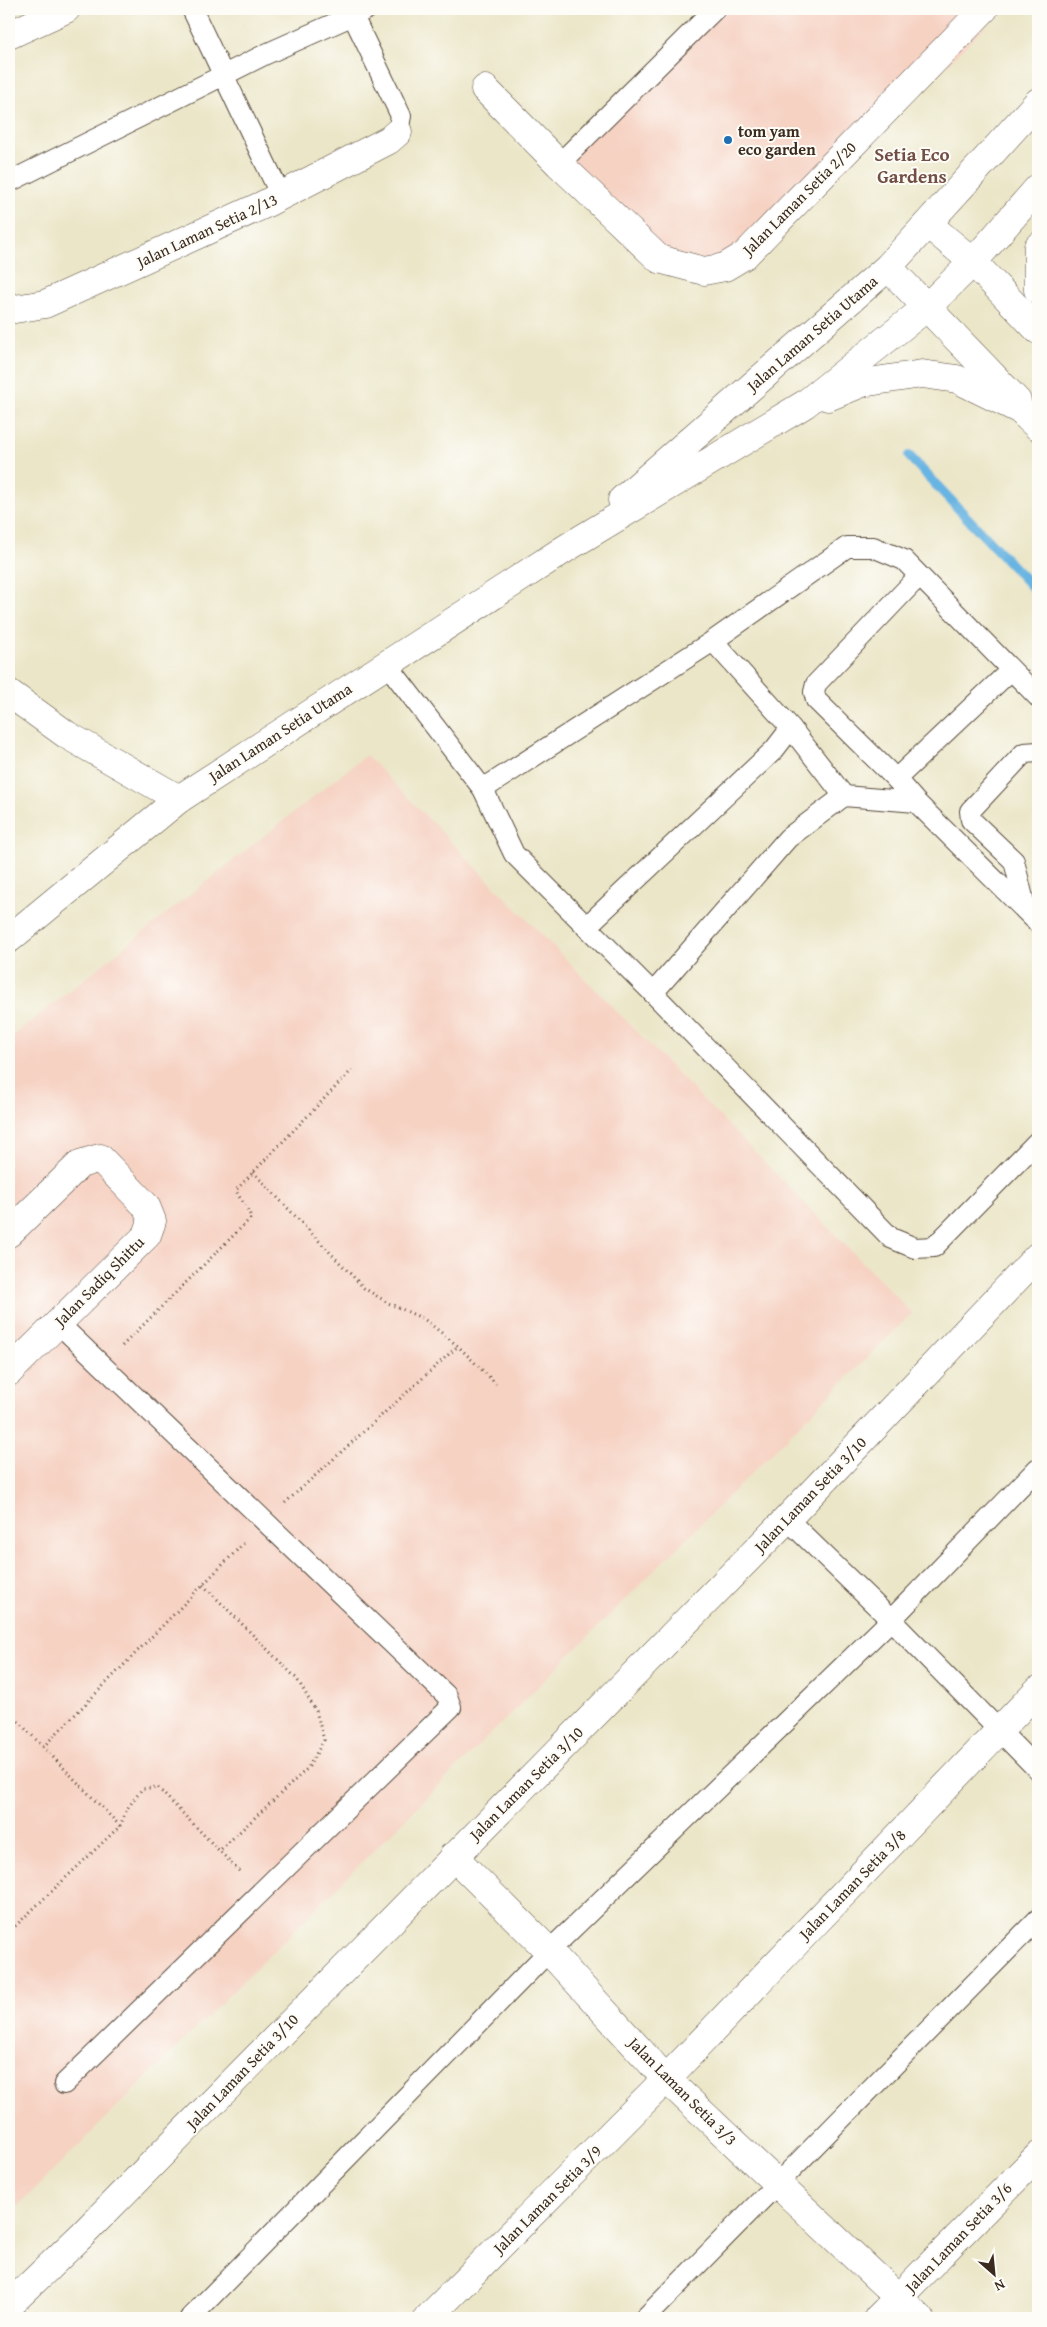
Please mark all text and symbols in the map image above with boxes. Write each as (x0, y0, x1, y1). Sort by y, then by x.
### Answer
place label: tom yam eco garden (738, 119, 816, 161)
marker: tom yam eco garden (722, 134, 734, 146)
street label: Jalan Laman Setia 2/20 (735, 135, 862, 262)
district label: Setia Eco Gardens (874, 140, 950, 190)
street label: Jalan Laman Setia 2/13 (131, 187, 281, 274)
street label: Jalan Laman Setia Utama (740, 269, 883, 398)
street label: Jalan Laman Setia Utama (202, 676, 357, 789)
street label: Jalan Sadiq Shittu (47, 1230, 150, 1333)
street label: Jalan Laman Setia 3/10 (747, 1430, 872, 1559)
street label: Jalan Laman Setia 3/10 (462, 1720, 589, 1847)
street label: Jalan Laman Setia 3/8 (792, 1823, 911, 1946)
street label: Jalan Laman Setia 3/10 (179, 2007, 304, 2136)
street label: Jalan Laman Setia 3/3 (622, 2030, 743, 2151)
street label: Jalan Laman Setia 3/9 (486, 2139, 607, 2260)
street label: Jalan Laman Setia 3/6 (898, 2176, 1017, 2299)
north arrow (970, 2250, 1020, 2300)
text: N (991, 2275, 1009, 2297)

